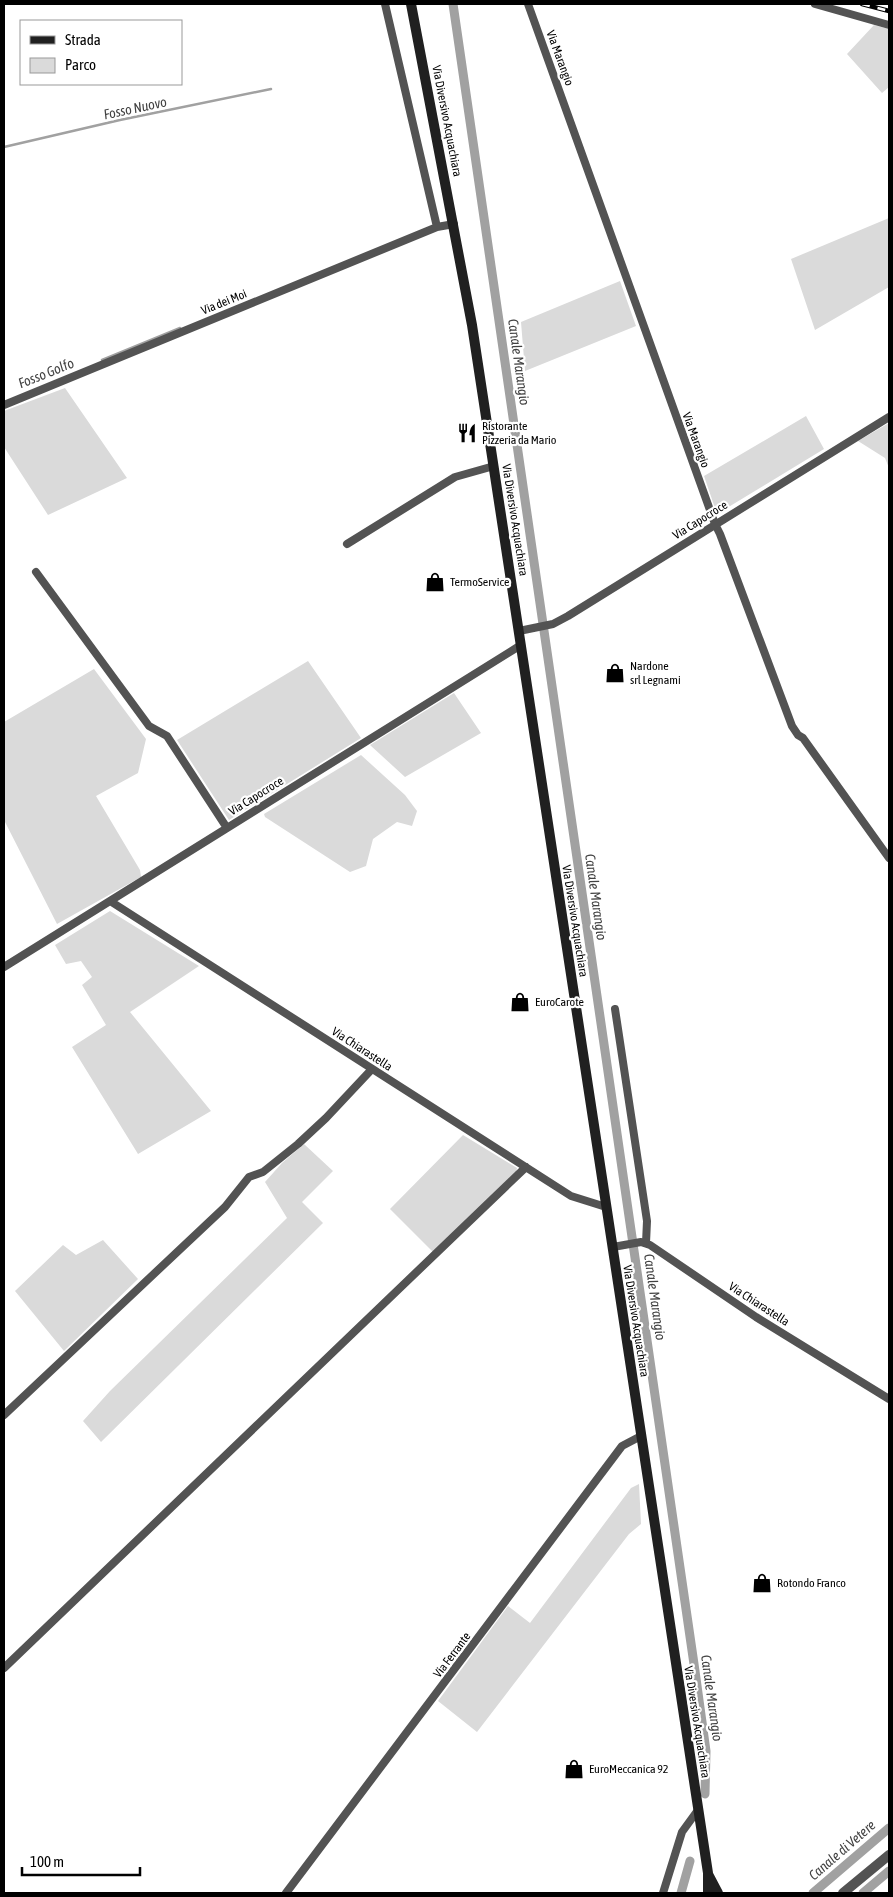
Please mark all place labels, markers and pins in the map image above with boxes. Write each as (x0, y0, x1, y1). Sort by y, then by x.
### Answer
place label: Ristorante Pizzeria da Mario (482, 419, 557, 447)
restaurant icon: Ristorante Pizzeria da Mario (456, 422, 478, 444)
shop icon: TermoService (424, 571, 446, 593)
place label: TermoService (450, 575, 509, 589)
place label: Nardone srl Legnami (630, 659, 681, 687)
shop icon: Nardone srl Legnami (604, 662, 626, 684)
shop icon: EuroCarote (509, 991, 531, 1013)
place label: EuroCarote (535, 995, 584, 1009)
shop icon: Rotondo Franco (751, 1572, 773, 1594)
place label: Rotondo Franco (777, 1576, 846, 1590)
shop icon: EuroMeccanica 92 (563, 1758, 585, 1780)
place label: EuroMeccanica 92 (589, 1762, 669, 1776)

